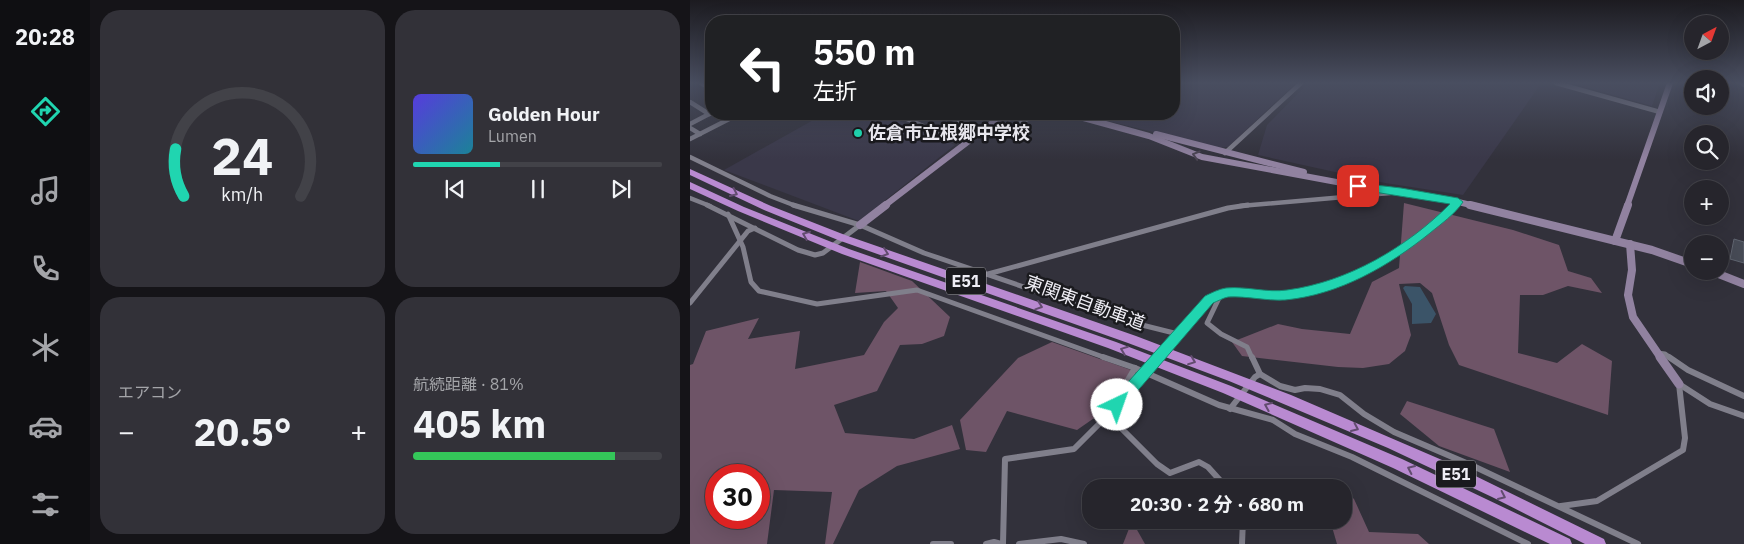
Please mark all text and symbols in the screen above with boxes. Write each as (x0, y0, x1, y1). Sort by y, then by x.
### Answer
north arrow (1684, 15, 1729, 60)
map controls (1684, 15, 1729, 280)
text: 20:28 (15, 22, 75, 51)
text: 550 m (813, 29, 916, 75)
icon: left (730, 35, 795, 100)
button: sound (1684, 70, 1729, 115)
text: 左折 (813, 76, 857, 105)
icon: directions (28, 94, 63, 129)
text: Golden Hour (488, 102, 600, 126)
place label: 佐倉市立根郷中学校 (868, 121, 1030, 144)
text: 24 (211, 122, 274, 189)
button: search (1684, 125, 1729, 170)
text: Lumen (488, 126, 537, 146)
marker: 佐倉市立根郷中学校 (852, 127, 864, 139)
one-way arrow (1193, 150, 1201, 160)
pin (1337, 165, 1379, 207)
icon: arrive (1344, 172, 1372, 200)
icon: music (28, 173, 63, 208)
icon: previous (441, 175, 469, 203)
icon: pause (524, 175, 552, 203)
icon: next (607, 175, 635, 203)
button: + (1684, 180, 1729, 225)
text: km/h (222, 183, 264, 206)
one-way arrow (729, 187, 738, 197)
one-way arrow (803, 231, 811, 241)
button: − (1684, 235, 1729, 280)
one-way arrow (880, 247, 889, 257)
icon: phone (28, 251, 63, 286)
road number: E51 (946, 268, 986, 294)
street label: 東関東自動車道 (1022, 270, 1148, 335)
one-way arrow (1034, 300, 1042, 310)
icon: climate (28, 330, 63, 365)
one-way arrow (1120, 346, 1129, 356)
one-way arrow (1187, 355, 1195, 365)
text: 航続距離 · 81% (413, 374, 524, 394)
position arrow (1090, 378, 1142, 430)
text: エアコン (118, 382, 182, 402)
text: 405 km (413, 399, 546, 448)
one-way arrow (1264, 402, 1273, 413)
text: 20.5° (193, 407, 292, 456)
icon: car (28, 409, 63, 444)
text: − (118, 413, 135, 450)
text: + (350, 413, 367, 450)
one-way arrow (1350, 421, 1359, 432)
road number: E51 (1436, 460, 1476, 488)
speed limit sign: 30 (705, 464, 770, 529)
one-way arrow (1407, 464, 1416, 475)
icon: filters (28, 487, 63, 522)
one-way arrow (1497, 490, 1506, 500)
text: 20:30 · 2 分 · 680 m (1130, 492, 1304, 516)

